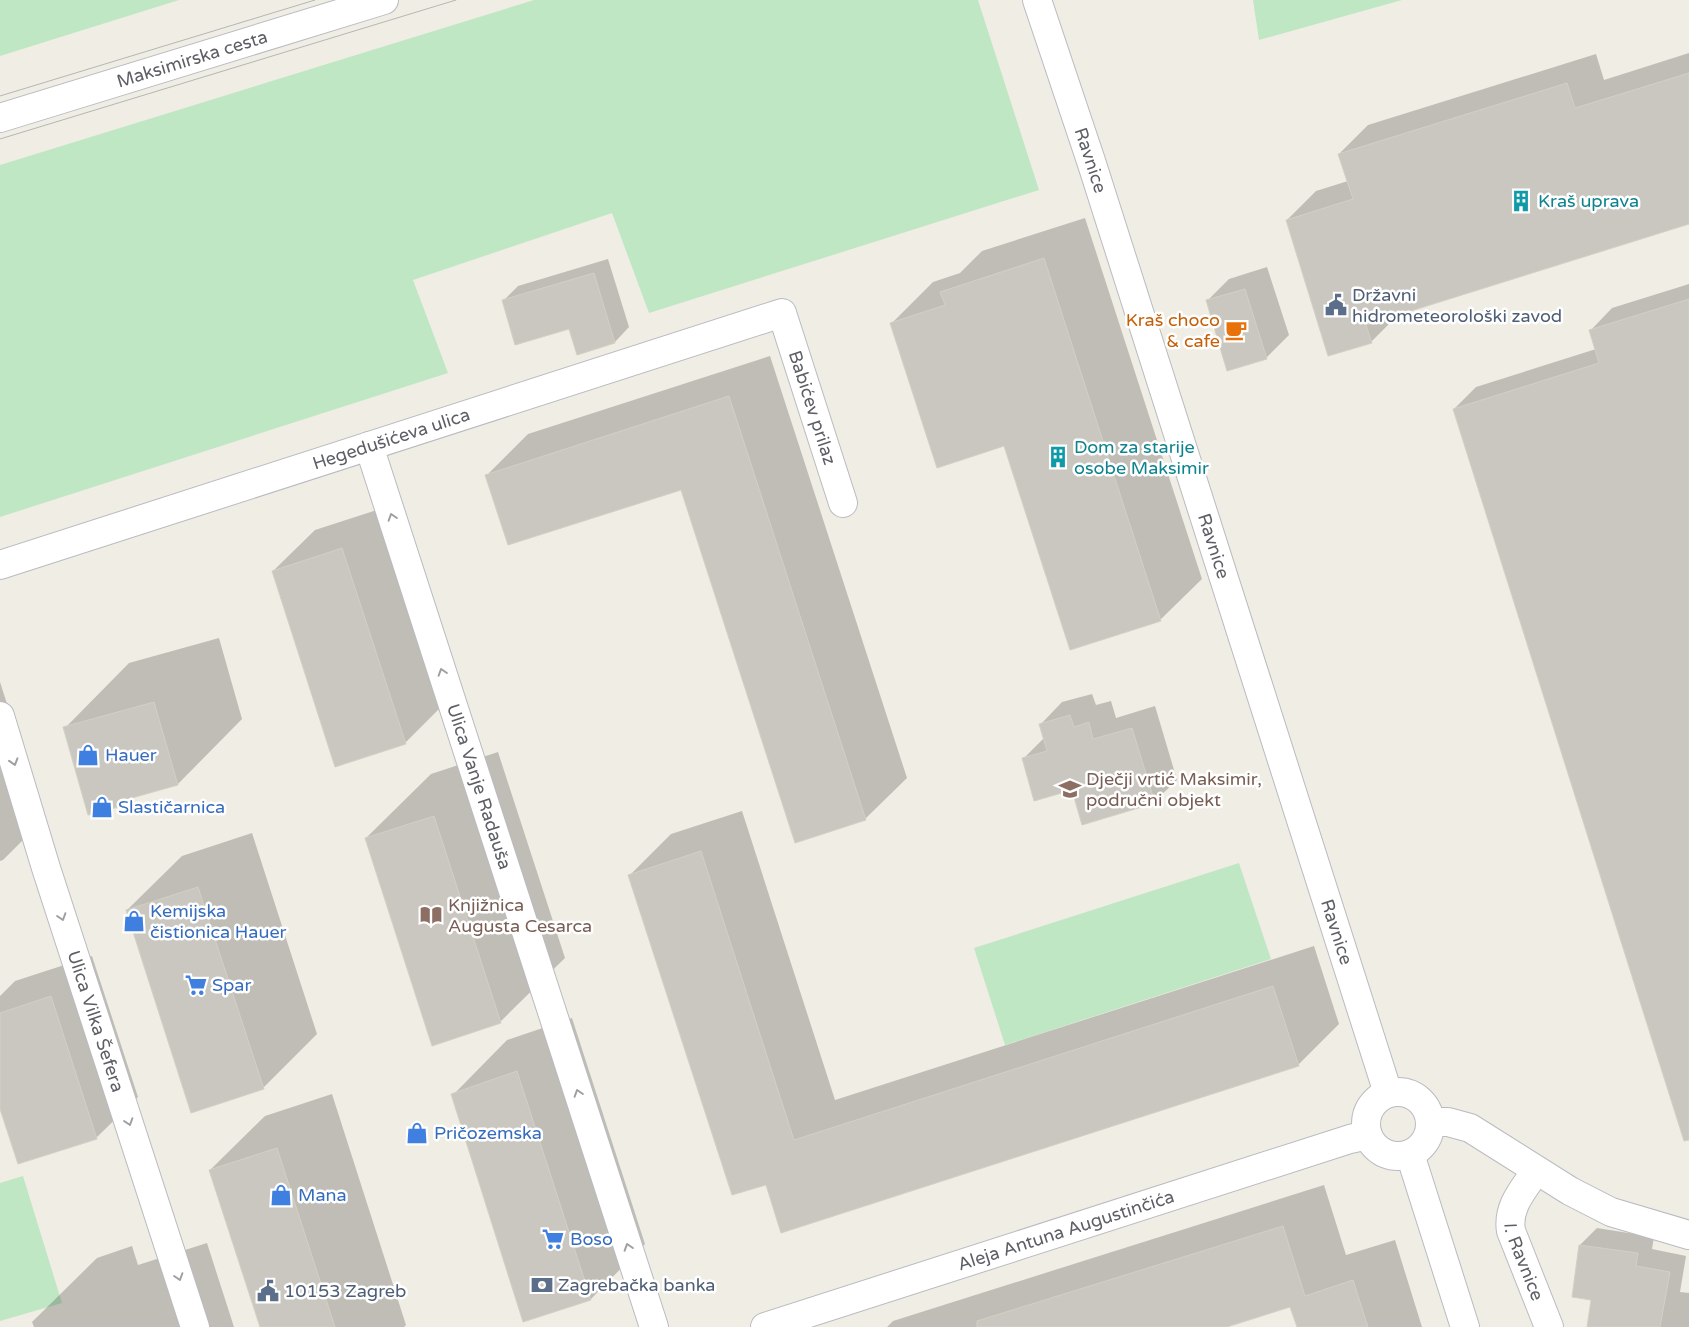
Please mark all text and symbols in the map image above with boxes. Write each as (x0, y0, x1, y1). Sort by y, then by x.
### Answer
street label: Maksimirska cesta (114, 25, 270, 92)
street label: Ravnice (1070, 125, 1111, 196)
building icon: Kraš uprava (1508, 188, 1534, 214)
place label: Kraš uprava (1538, 190, 1639, 212)
place label: Državni hidrometeorološki zavod (1352, 284, 1562, 327)
public building icon: Državni hidrometeorološki zavod (1323, 292, 1349, 318)
place label: Kraš choco & cafe (1126, 309, 1220, 352)
cafe icon: Kraš choco & cafe (1223, 317, 1249, 343)
street label: Babićev prilaz (784, 348, 841, 468)
street label: Hegedušićeva ulica (310, 403, 473, 475)
place label: Dom za starije osobe Maksimir (1074, 436, 1209, 479)
building icon: Dom za starije osobe Maksimir (1045, 444, 1071, 470)
street label: Ravnice (1193, 511, 1234, 582)
one-way arrow (388, 513, 398, 522)
one-way arrow (438, 668, 448, 676)
street label: Ulica Vanje Radauša (442, 701, 516, 872)
shop icon: Hauer (75, 742, 101, 768)
place label: Hauer (105, 744, 157, 766)
one-way arrow (9, 758, 19, 766)
place label: Dječji vrtić Maksimir, područni objekt (1086, 768, 1262, 811)
school or university icon: Dječji vrtić Maksimir, područni objekt (1057, 776, 1083, 802)
shop icon: Slastičarnica (89, 794, 115, 820)
place label: Slastičarnica (118, 796, 225, 818)
place label: Knjižnica Augusta Cesarca (448, 894, 592, 937)
street label: Ravnice (1316, 896, 1357, 967)
place label: Kemijska čistionica Hauer (150, 900, 287, 943)
library icon: Knjižnica Augusta Cesarca (418, 902, 444, 928)
shop icon: Kemijska čistionica Hauer (121, 908, 147, 934)
one-way arrow (57, 913, 67, 921)
street label: Ulica Vilka Šefera (63, 948, 129, 1095)
supermarket icon: Spar (183, 972, 209, 998)
place label: Spar (212, 974, 251, 996)
one-way arrow (574, 1089, 584, 1097)
one-way arrow (123, 1117, 133, 1126)
shop icon: Pričozemska (404, 1120, 430, 1146)
place label: Pričozemska (434, 1122, 542, 1144)
shop icon: Mana (268, 1182, 294, 1208)
place label: Mana (298, 1184, 347, 1206)
street label: Aleja Antuna Augustinčića (955, 1185, 1177, 1275)
street label: I. Ravnice (1499, 1222, 1548, 1304)
supermarket icon: Boso (540, 1226, 566, 1252)
place label: Boso (570, 1228, 613, 1250)
one-way arrow (624, 1244, 634, 1252)
one-way arrow (173, 1272, 183, 1280)
bank icon: Zagrebačka banka (529, 1272, 555, 1298)
place label: Zagrebačka banka (558, 1274, 715, 1296)
public building icon: 10153 Zagreb (255, 1278, 281, 1304)
place label: 10153 Zagreb (284, 1280, 406, 1302)

